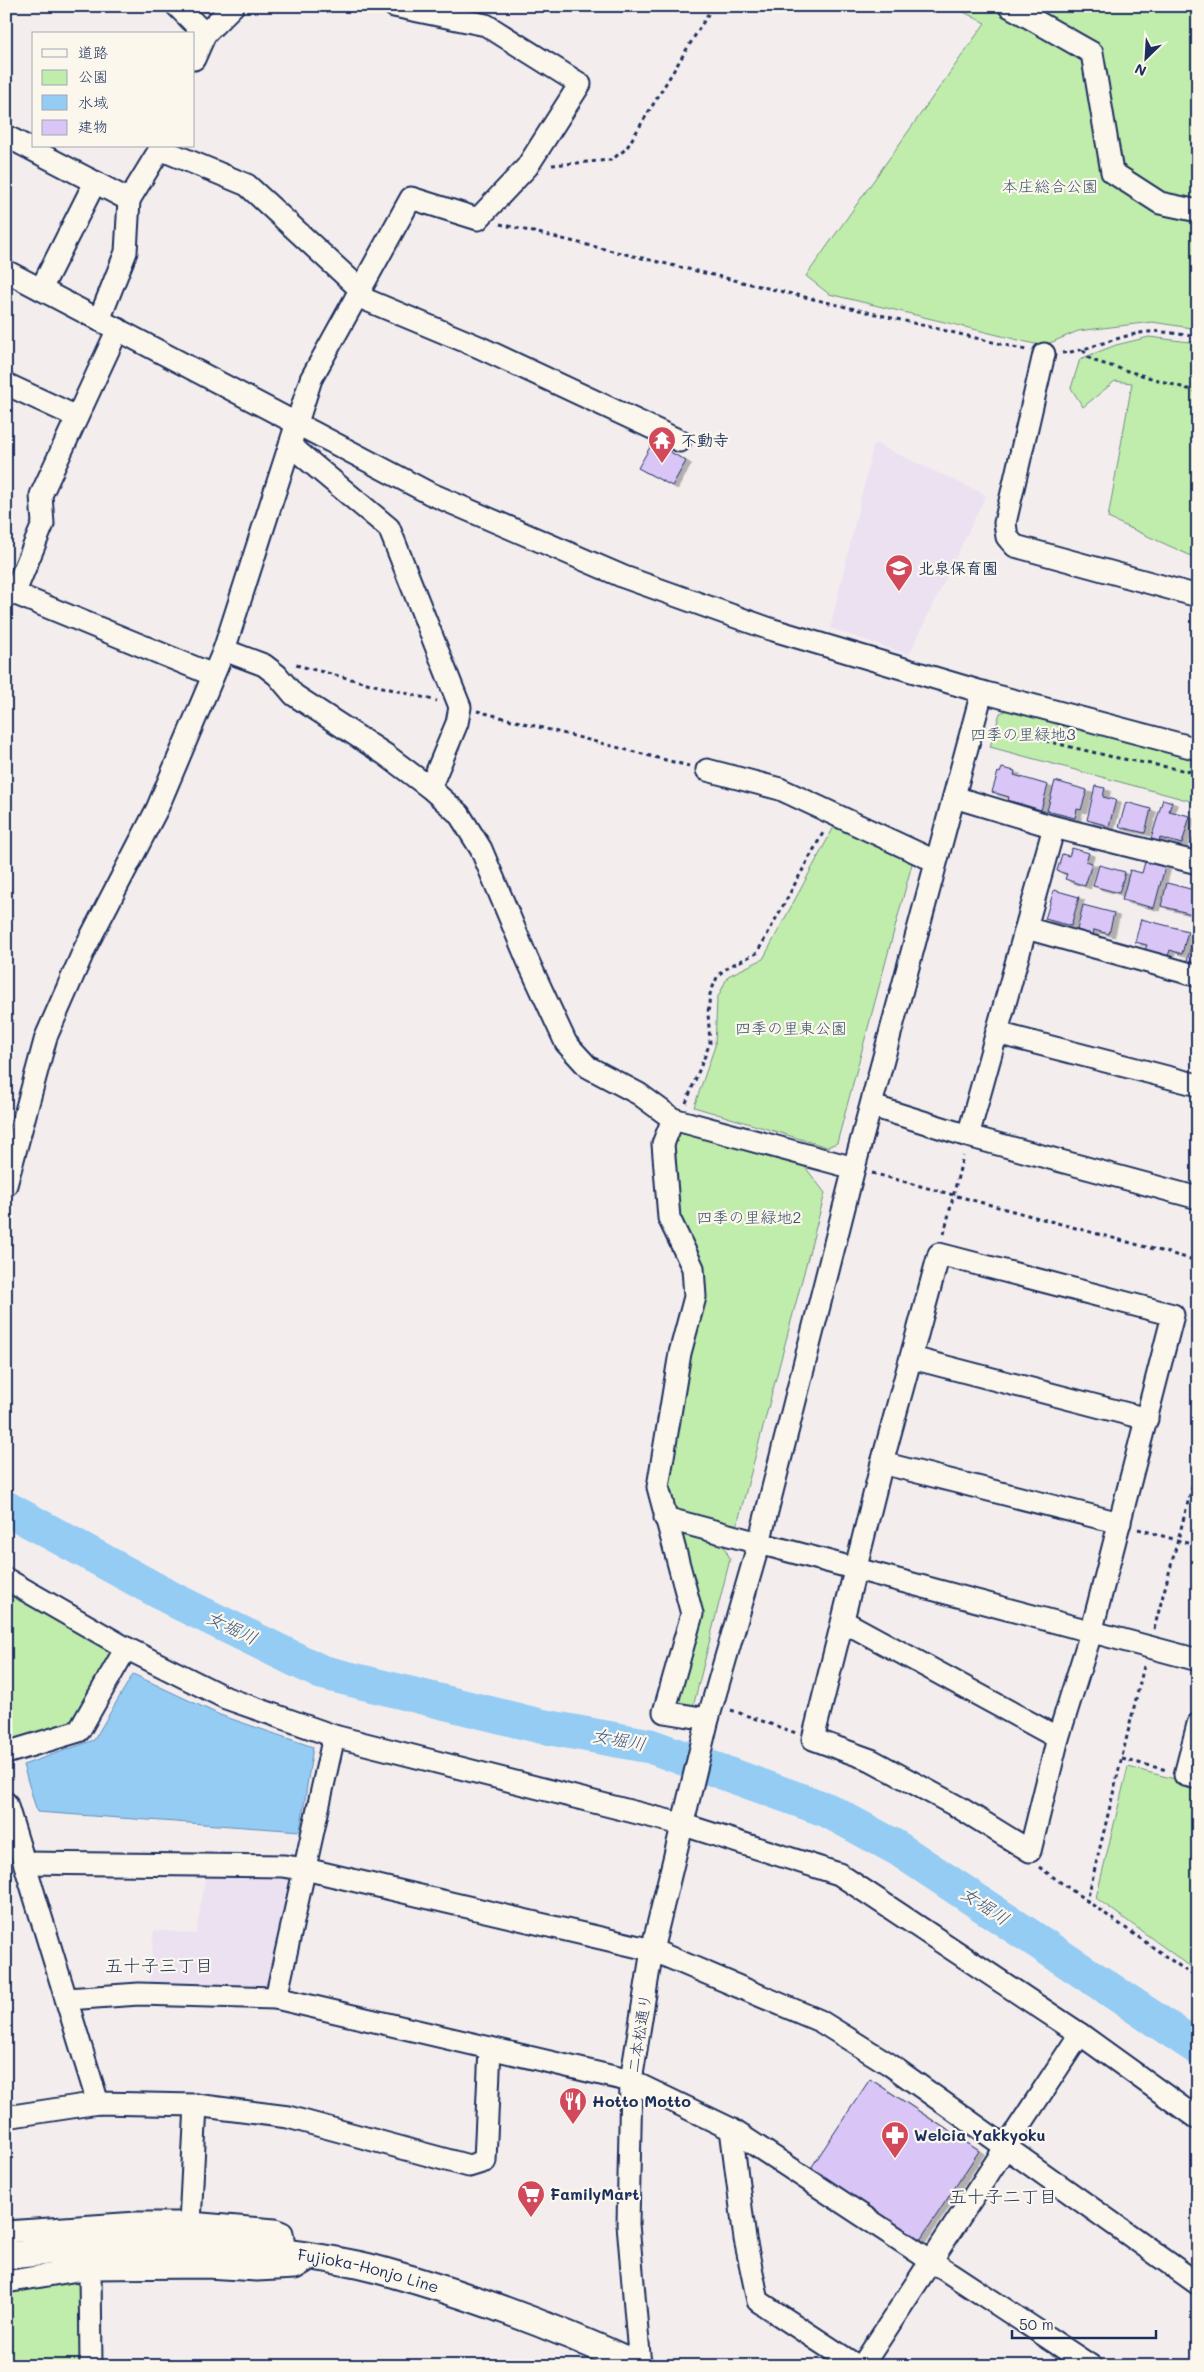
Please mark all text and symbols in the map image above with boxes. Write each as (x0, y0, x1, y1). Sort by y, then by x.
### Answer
legend (32, 32, 195, 148)
north arrow (1122, 32, 1172, 82)
text: 道路 (78, 42, 108, 62)
text: N (1131, 59, 1149, 81)
text: 公園 (78, 66, 108, 86)
text: 水域 (78, 92, 108, 112)
text: 建物 (78, 116, 108, 136)
park label: 本庄総合公園 (1002, 175, 1098, 196)
temple icon: 不動寺 (647, 425, 677, 464)
place label: 不動寺 (681, 429, 729, 450)
school or university icon: 北泉保育園 (884, 553, 914, 592)
place label: 北泉保育園 (918, 557, 998, 578)
park label: 四季の里緑地3 (970, 723, 1076, 744)
park label: 四季の里東公園 (735, 1017, 847, 1038)
park label: 四季の里緑地2 (697, 1206, 801, 1227)
water label: 女堀川 (203, 1604, 262, 1650)
water label: 女堀川 (590, 1722, 648, 1756)
water label: 女堀川 (956, 1880, 1015, 1930)
district label: 五十子三丁目 (105, 1953, 213, 1977)
street label: 二本松通り (622, 1992, 655, 2074)
restaurant icon: Hotto Motto (558, 2086, 588, 2125)
place label: Hotto Motto (592, 2090, 691, 2111)
pharmacy icon: Welcia Yakkyoku (880, 2120, 910, 2159)
place label: Welcia Yakkyoku (914, 2124, 1046, 2145)
supermarket icon: FamilyMart (516, 2179, 546, 2218)
place label: FamilyMart (550, 2183, 639, 2204)
district label: 五十子二丁目 (949, 2184, 1057, 2208)
street label: Fujioka-Honjo Line (296, 2243, 442, 2297)
scale bar (1012, 2307, 1155, 2339)
text: 50 m (1019, 2314, 1054, 2334)

